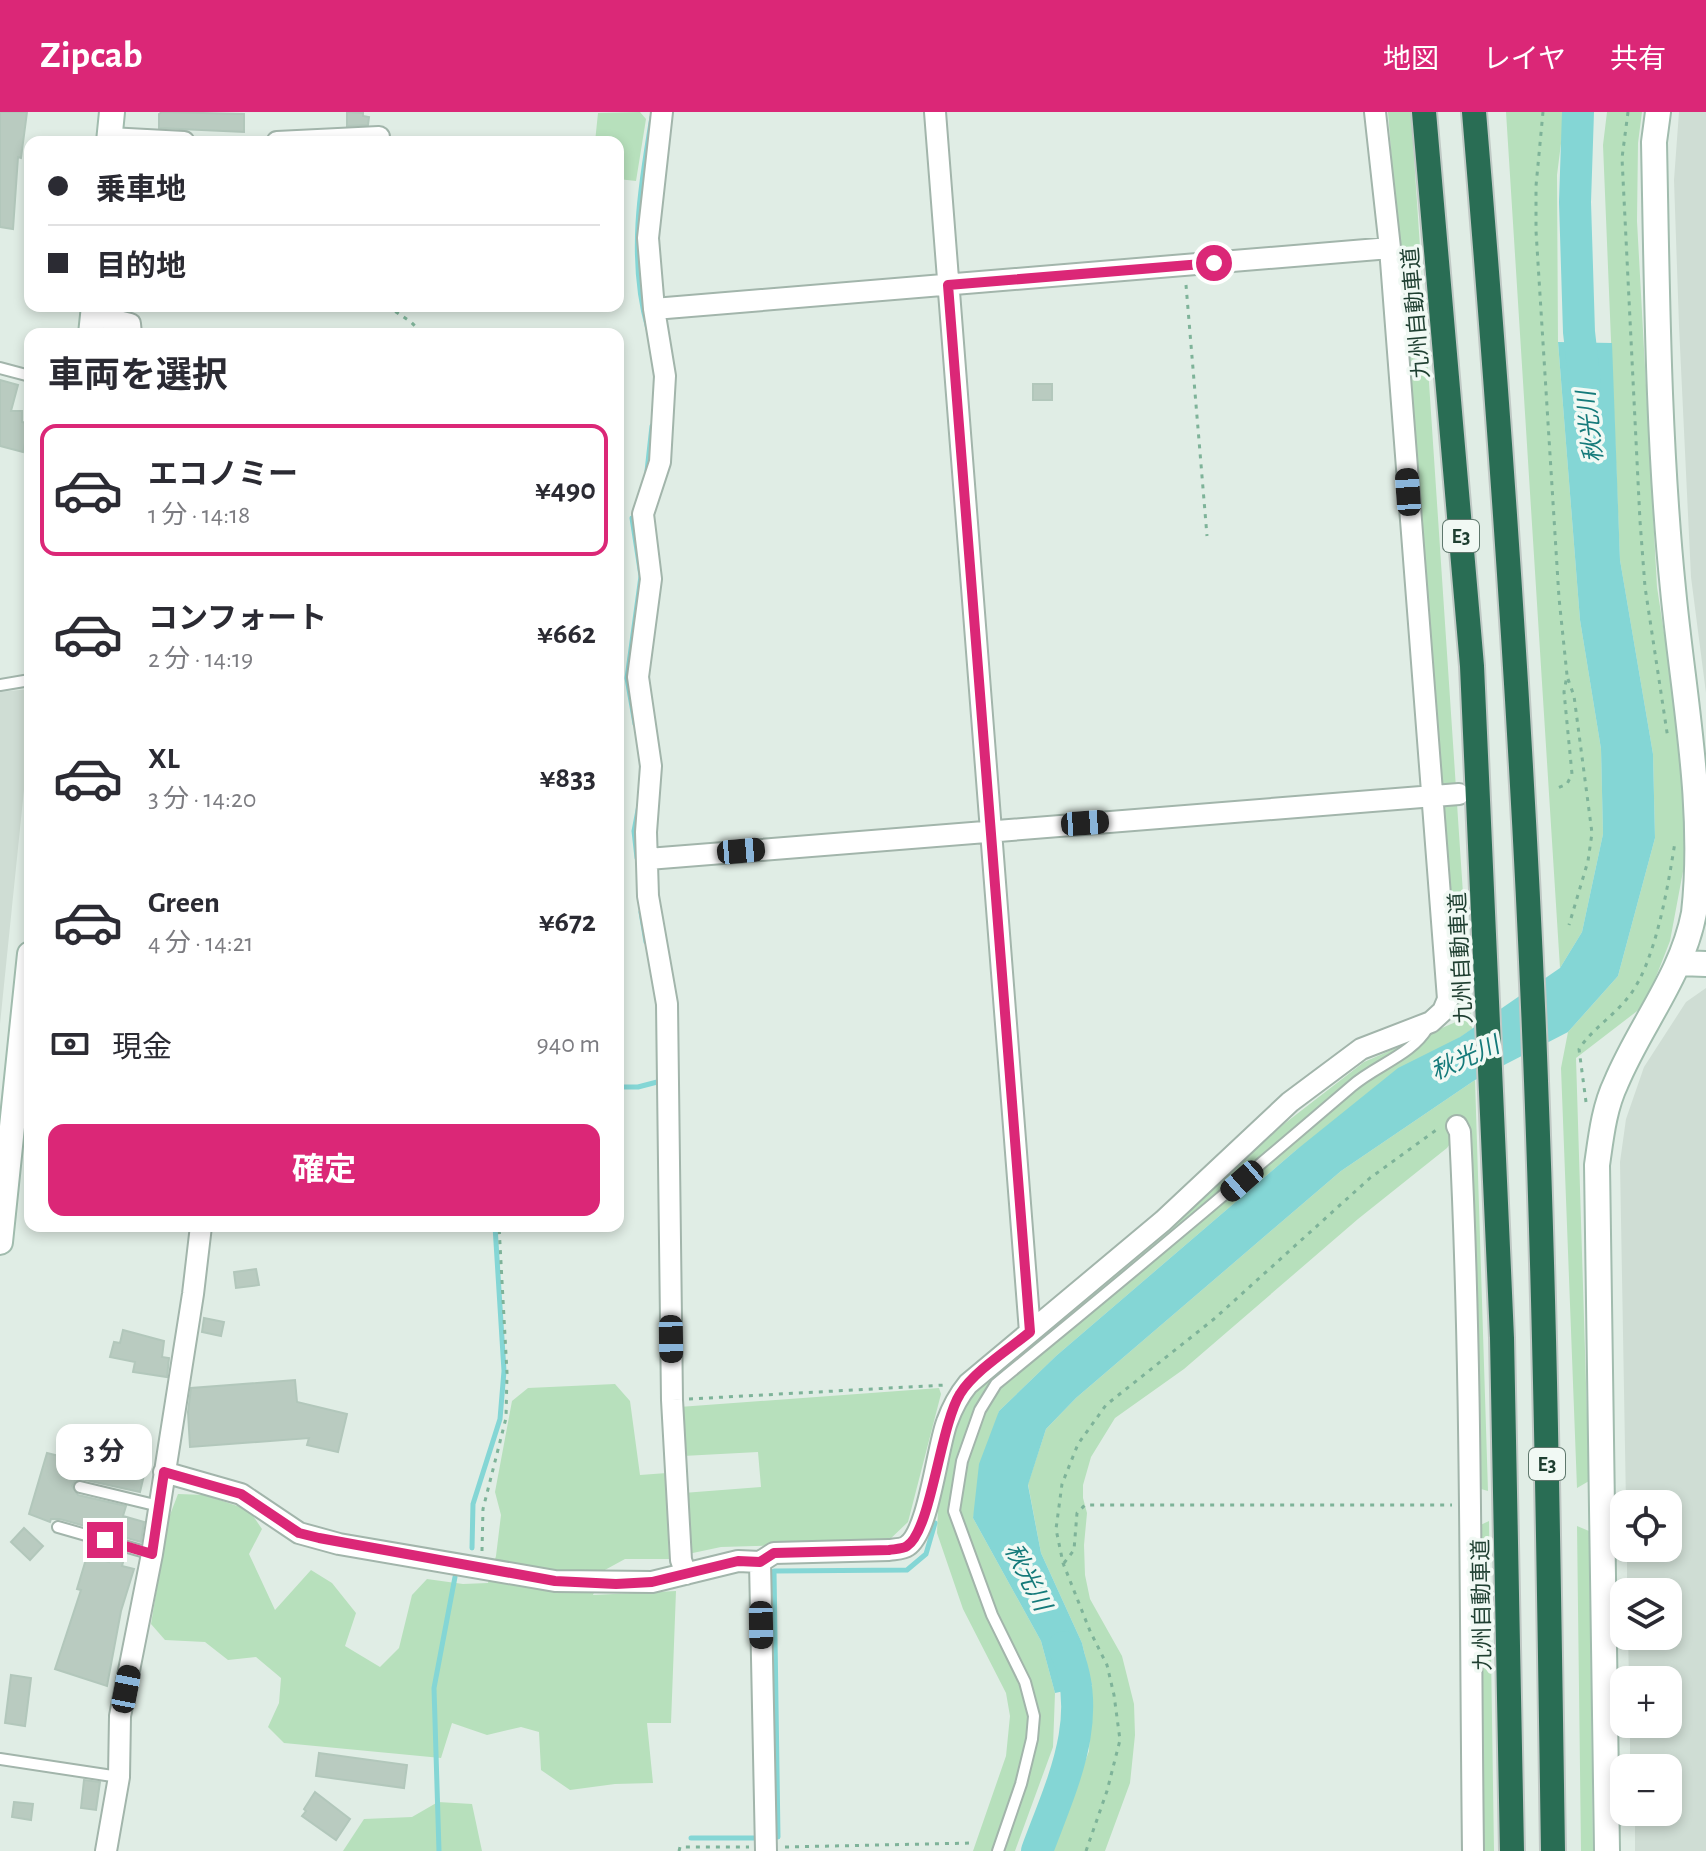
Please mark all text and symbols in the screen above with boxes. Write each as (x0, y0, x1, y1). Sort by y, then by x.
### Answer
text: Zipcab (40, 37, 143, 75)
text: 地図 (1383, 46, 1439, 74)
text: レイヤ (1483, 46, 1566, 74)
text: 共有 (1610, 46, 1666, 74)
text: 乗車地 (96, 175, 186, 205)
route start (1196, 245, 1232, 281)
street label: 九州自動車道 (1398, 246, 1433, 380)
text: 目的地 (96, 252, 186, 282)
text: 車両を選択 (48, 358, 228, 394)
water label: 秋光川 (1572, 387, 1607, 464)
icon: car (52, 454, 124, 526)
text: エコノミー (148, 460, 298, 490)
car (1394, 467, 1422, 517)
text: ¥490 (535, 475, 596, 505)
text: 1 分 · 14:18 (148, 502, 250, 528)
road number: E3 (1443, 520, 1479, 552)
icon: car (52, 598, 124, 670)
text: コンフォート (148, 604, 327, 634)
text: ¥662 (537, 619, 596, 649)
text: 2 分 · 14:19 (148, 646, 253, 672)
icon: car (52, 742, 124, 814)
text: XL (148, 744, 180, 774)
text: ¥833 (540, 763, 596, 793)
text: 3 分 · 14:20 (148, 786, 257, 812)
car (1060, 809, 1110, 837)
car (716, 837, 766, 865)
icon: car (52, 886, 124, 958)
text: Green (148, 888, 220, 918)
street label: 九州自動車道 (1446, 891, 1475, 1024)
text: ¥672 (539, 907, 596, 937)
text: 4 分 · 14:21 (148, 930, 254, 956)
icon: cash (48, 1022, 92, 1066)
water label: 秋光川 (1427, 1030, 1506, 1085)
text: 940 m (536, 1031, 600, 1057)
text: 現金 (112, 1033, 172, 1063)
button: 確定 (48, 1124, 600, 1216)
car (1216, 1156, 1268, 1206)
car (659, 1315, 683, 1363)
callout: 3 分 (57, 1424, 153, 1480)
text: 3 分 (83, 1439, 125, 1465)
road number: E3 (1529, 1448, 1565, 1480)
map controls (1610, 1490, 1682, 1826)
button: locate (1610, 1490, 1682, 1562)
route end (87, 1522, 123, 1558)
water label: 秋光川 (1000, 1539, 1057, 1618)
street label: 九州自動車道 (1469, 1539, 1494, 1671)
button: layers (1610, 1578, 1682, 1650)
car (749, 1601, 773, 1649)
car (110, 1663, 142, 1715)
button: + (1610, 1666, 1682, 1738)
button: − (1610, 1754, 1682, 1826)

